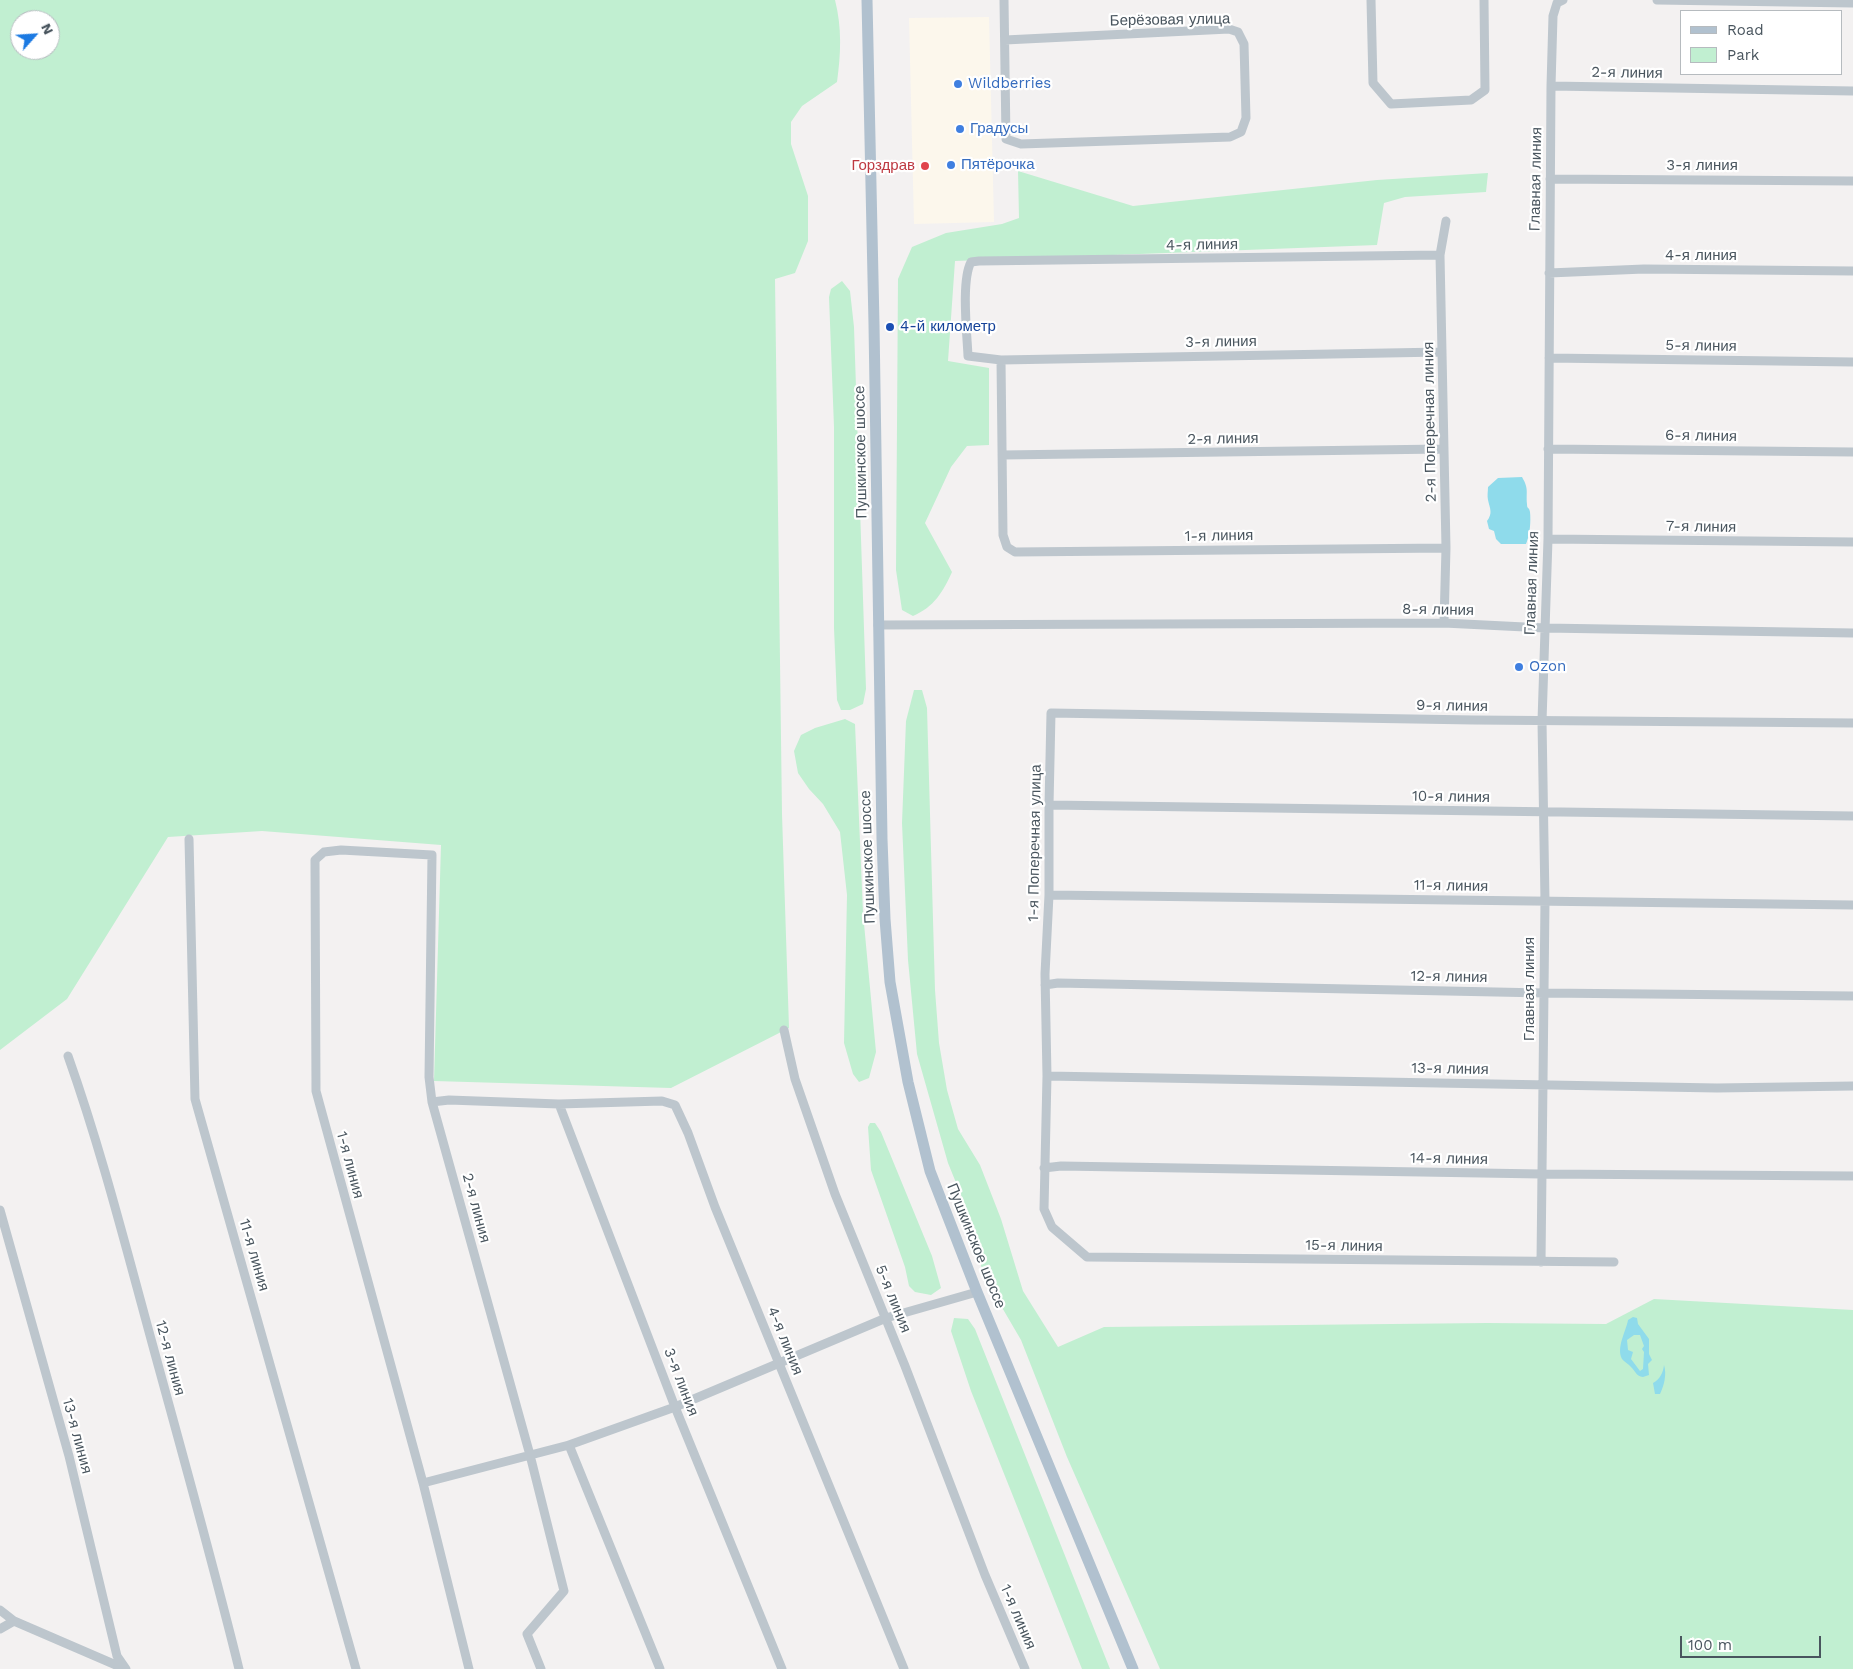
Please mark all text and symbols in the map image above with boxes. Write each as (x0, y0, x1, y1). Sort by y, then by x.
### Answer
north arrow (10, 10, 60, 60)
street label: Берёзовая улица (1110, 10, 1230, 30)
legend (1680, 10, 1843, 75)
text: N (38, 21, 57, 37)
text: Road (1727, 21, 1764, 39)
text: Park (1727, 46, 1759, 64)
street label: 2-я линия (1591, 63, 1663, 83)
place label: Wildberries (968, 75, 1051, 93)
marker: Wildberries (952, 78, 964, 90)
place label: Градусы (970, 120, 1028, 138)
marker: Градусы (954, 123, 966, 135)
street label: Главная линия (1526, 127, 1546, 231)
place label: Пятёрочка (961, 156, 1035, 174)
place label: Горздрав (851, 157, 915, 175)
street label: 3-я линия (1666, 157, 1738, 175)
marker: Пятёрочка (945, 159, 957, 171)
marker: Горздрав (919, 160, 931, 172)
street label: 4-я линия (1166, 235, 1238, 255)
street label: 4-я линия (1665, 247, 1737, 265)
place label: 4-й километр (900, 318, 996, 336)
marker: 4-й километр (884, 321, 896, 333)
street label: 3-я линия (1185, 332, 1257, 352)
street label: 5-я линия (1665, 336, 1737, 356)
street label: 2-я Поперечная линия (1420, 342, 1440, 502)
street label: Пушкинское шоссе (851, 385, 871, 519)
street label: 6-я линия (1665, 426, 1737, 446)
street label: 2-я линия (1187, 429, 1259, 449)
street label: 7-я линия (1666, 517, 1736, 537)
street label: 1-я линия (1185, 526, 1253, 546)
street label: Главная линия (1521, 531, 1543, 635)
street label: 8-я линия (1402, 600, 1474, 620)
place label: Ozon (1529, 658, 1566, 676)
marker: Ozon (1513, 661, 1525, 673)
street label: 9-я линия (1416, 696, 1488, 716)
street label: 1-я Поперечная улица (1025, 764, 1045, 922)
street label: 10-я линия (1412, 787, 1490, 807)
street label: Пушкинское шоссе (857, 790, 879, 924)
street label: 11-я линия (1414, 876, 1488, 896)
street label: Главная линия (1521, 937, 1539, 1041)
street label: 12-я линия (1410, 967, 1488, 987)
street label: 13-я линия (1411, 1059, 1489, 1079)
street label: 1-я линия (332, 1130, 368, 1200)
street label: 14-я линия (1410, 1149, 1488, 1169)
street label: 2-я линия (458, 1171, 494, 1245)
street label: Пушкинское шоссе (943, 1181, 1009, 1311)
street label: 11-я линия (235, 1217, 273, 1293)
street label: 15-я линия (1305, 1236, 1383, 1256)
street label: 5-я линия (871, 1262, 915, 1336)
street label: 4-я линия (763, 1304, 807, 1378)
street label: 12-я линия (151, 1318, 189, 1398)
street label: 3-я линия (660, 1345, 702, 1419)
street label: 13-я линия (58, 1396, 96, 1476)
street label: 1-я линия (996, 1582, 1040, 1652)
scale bar (1683, 1626, 1824, 1658)
text: 100 m (1688, 1636, 1732, 1654)

